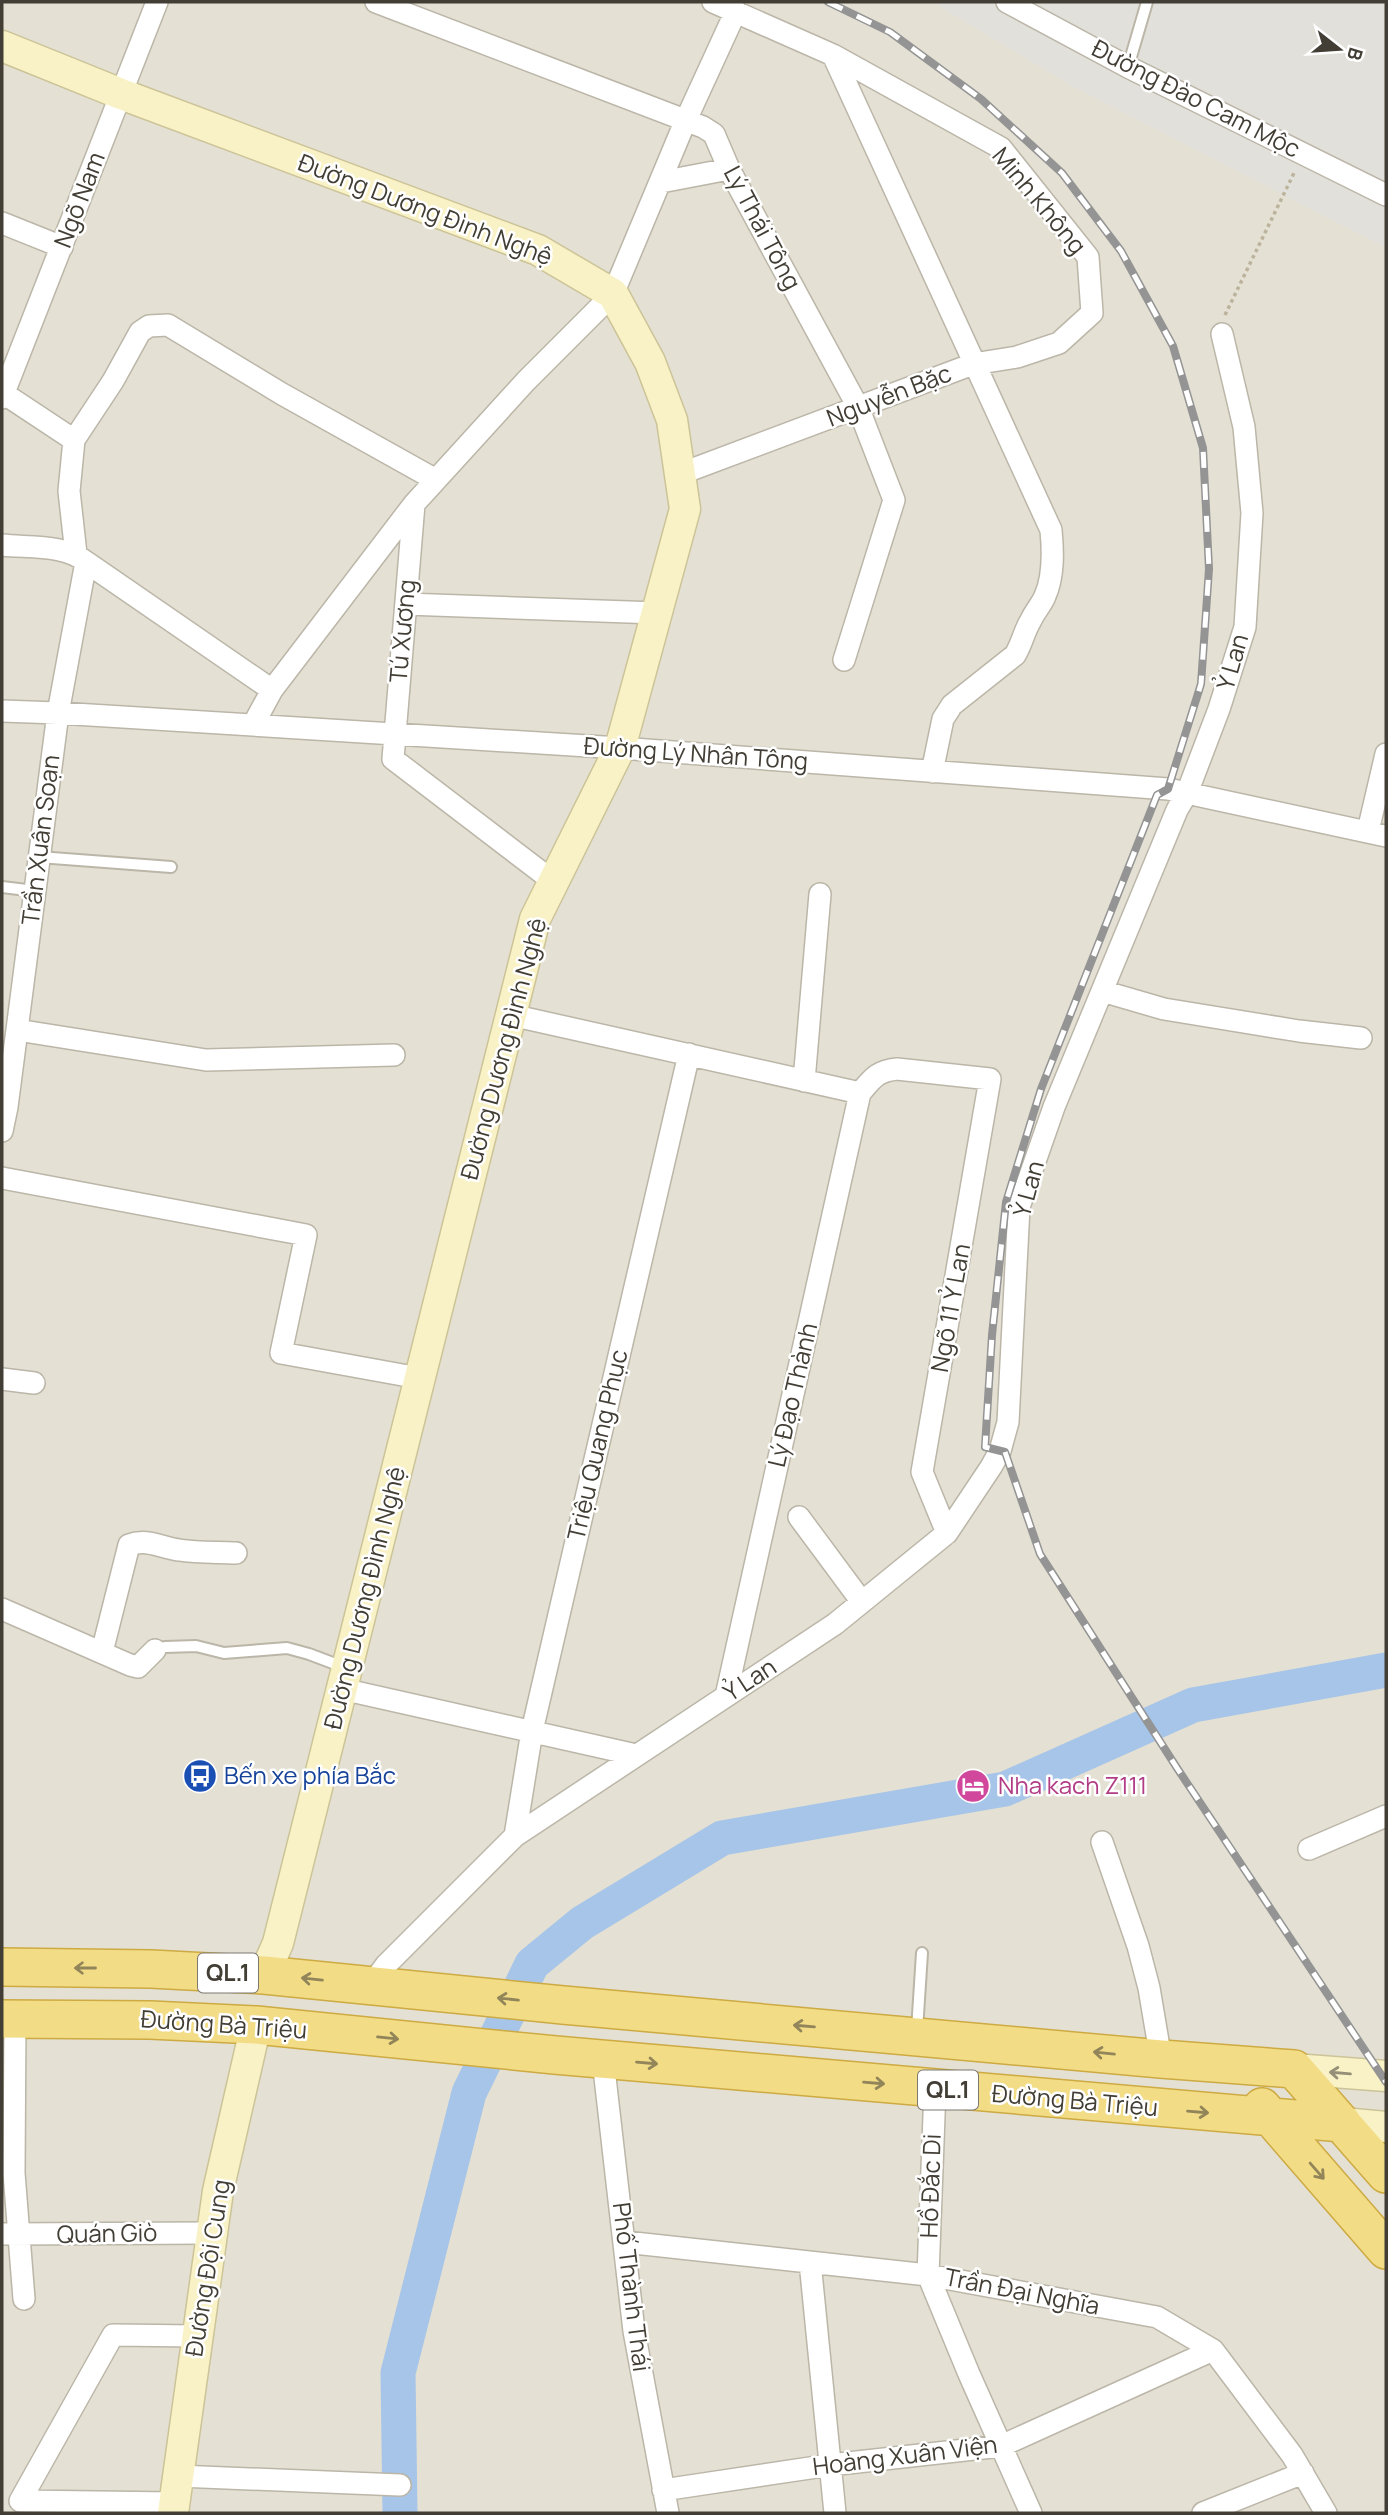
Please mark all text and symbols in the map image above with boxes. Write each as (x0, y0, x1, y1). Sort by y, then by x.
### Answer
north arrow (1304, 14, 1374, 84)
street label: Đường Đào Cam Mộc (1087, 31, 1307, 165)
text: B (1341, 44, 1369, 64)
street label: Minh Không (986, 140, 1095, 261)
street label: Đường Dương Đình Nghệ (294, 145, 557, 272)
street label: Ngõ Nam (45, 147, 112, 252)
street label: Lý Thái Tông (717, 160, 810, 295)
street label: Nguyễn Bặc (821, 356, 956, 433)
street label: Tú Xương (381, 578, 422, 684)
street label: Ỷ Lan (1208, 630, 1255, 694)
street label: Đường Lý Nhân Tông (583, 728, 809, 777)
street label: Trần Xuân Soạn (13, 753, 66, 927)
street label: Đường Dương Đình Nghệ (452, 914, 553, 1183)
street label: Ỷ Lan (1004, 1157, 1051, 1220)
street label: Ngõ 11 Ỷ Lan (922, 1241, 977, 1375)
street label: Lý Đạo Thành (759, 1319, 824, 1470)
street label: Triệu Quang Phục (559, 1346, 635, 1543)
street label: Đường Dương Đình Nghệ (315, 1463, 412, 1732)
street label: Ỷ Lan (716, 1649, 782, 1708)
bus stop icon: Bến xe phía Bắc (181, 1757, 219, 1795)
place label: Bến xe phía Bắc (224, 1758, 396, 1791)
hotel icon: Nha kach Z111 (954, 1767, 992, 1805)
place label: Nha kach Z111 (998, 1768, 1147, 1801)
road number: QL.1 (198, 1954, 258, 1992)
one-way arrow (73, 1961, 96, 1975)
one-way arrow (301, 1973, 323, 1986)
one-way arrow (497, 1992, 519, 2005)
street label: Đường Bà Triệu (140, 2001, 308, 2046)
one-way arrow (793, 2020, 816, 2033)
one-way arrow (376, 2032, 399, 2045)
one-way arrow (1093, 2046, 1116, 2059)
one-way arrow (635, 2057, 658, 2070)
one-way arrow (1329, 2066, 1352, 2079)
road number: QL.1 (918, 2070, 978, 2110)
street label: Đường Bà Triệu (991, 2076, 1160, 2123)
one-way arrow (862, 2077, 885, 2090)
one-way arrow (1186, 2106, 1209, 2119)
street label: Hồ Đắc Di (911, 2133, 948, 2239)
one-way arrow (1309, 2162, 1325, 2180)
street label: Đường Đội Cung (176, 2177, 237, 2359)
street label: Phố Thành Thái (606, 2200, 659, 2373)
street label: Quán Giò (56, 2215, 158, 2250)
street label: Trần Đại Nghĩa (942, 2259, 1103, 2322)
street label: Hoàng Xuân Viện (811, 2427, 999, 2482)

